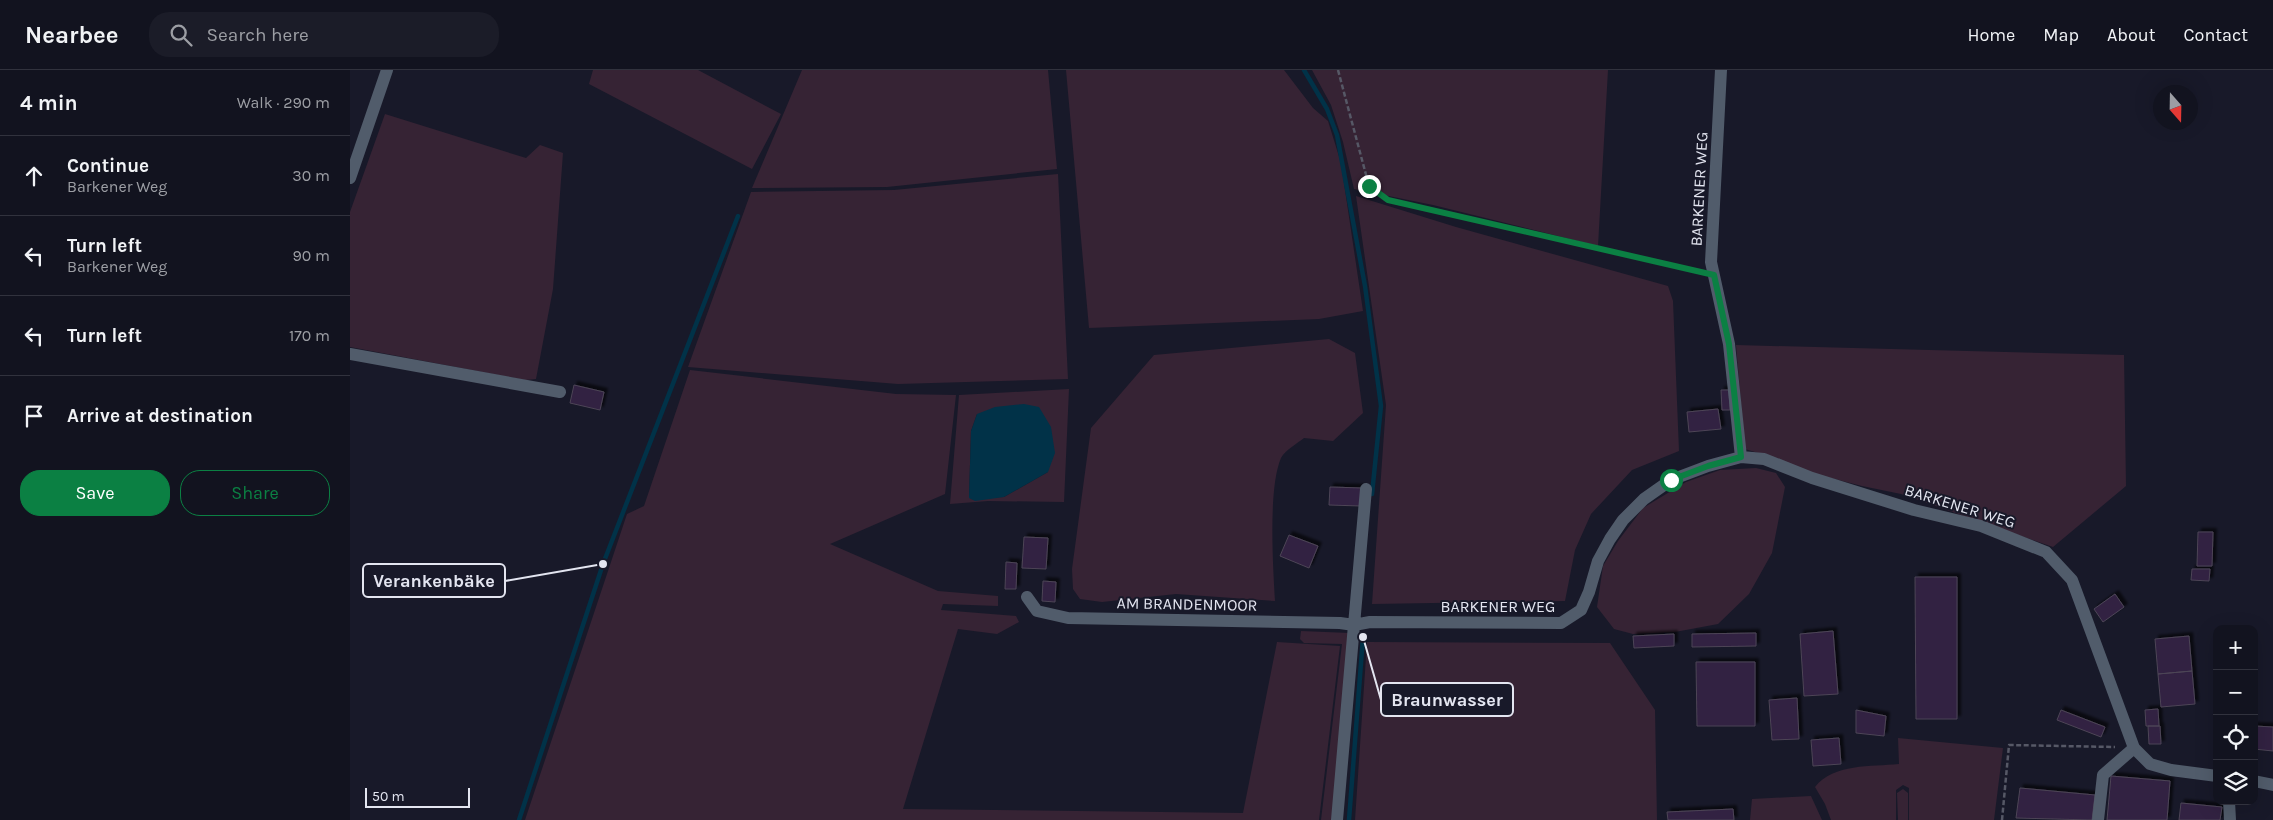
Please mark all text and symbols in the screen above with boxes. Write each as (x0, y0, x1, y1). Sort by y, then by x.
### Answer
search box (149, 12, 499, 57)
text: Nearbee (25, 21, 119, 49)
icon: search (167, 21, 195, 49)
text: Search here (207, 24, 309, 46)
text: Home (1967, 24, 2015, 46)
text: Map (2043, 24, 2079, 46)
text: About (2107, 24, 2156, 46)
text: Contact (2184, 24, 2248, 46)
north arrow (2153, 85, 2198, 130)
text: 4 min (20, 91, 78, 115)
text: Walk · 290 m (237, 93, 330, 112)
street label: BARKENER WEG (1687, 131, 1711, 247)
text: Continue (67, 155, 149, 177)
icon: ahead (20, 162, 48, 190)
text: 30 m (292, 166, 330, 185)
route end (1358, 175, 1381, 198)
text: Barkener Weg (67, 177, 167, 196)
text: Turn left (67, 235, 142, 257)
icon: left (20, 242, 48, 270)
text: 90 m (292, 246, 330, 265)
text: Barkener Weg (67, 257, 167, 276)
icon: left (20, 322, 48, 350)
text: Turn left (67, 325, 142, 347)
text: 170 m (289, 326, 330, 345)
icon: arrive (20, 402, 48, 430)
text: Arrive at destination (67, 405, 253, 427)
route start (1660, 469, 1683, 492)
button: Save (20, 470, 170, 516)
button: Share (180, 470, 330, 516)
street label: BARKENER WEG (1902, 480, 2018, 532)
callout: Verankenbäke (363, 564, 505, 597)
text: Verankenbäke (373, 570, 495, 592)
street label: AM BRANDENMOOR (1116, 593, 1258, 615)
street label: BARKENER WEG (1441, 597, 1555, 616)
map controls (2213, 625, 2258, 805)
button: + (2213, 625, 2258, 670)
button: − (2213, 670, 2258, 715)
callout: Braunwasser (1381, 683, 1513, 716)
text: Braunwasser (1391, 689, 1503, 711)
button: locate (2213, 715, 2258, 760)
button: layers (2213, 760, 2258, 805)
scale bar (365, 785, 470, 808)
text: 50 m (372, 788, 405, 805)

